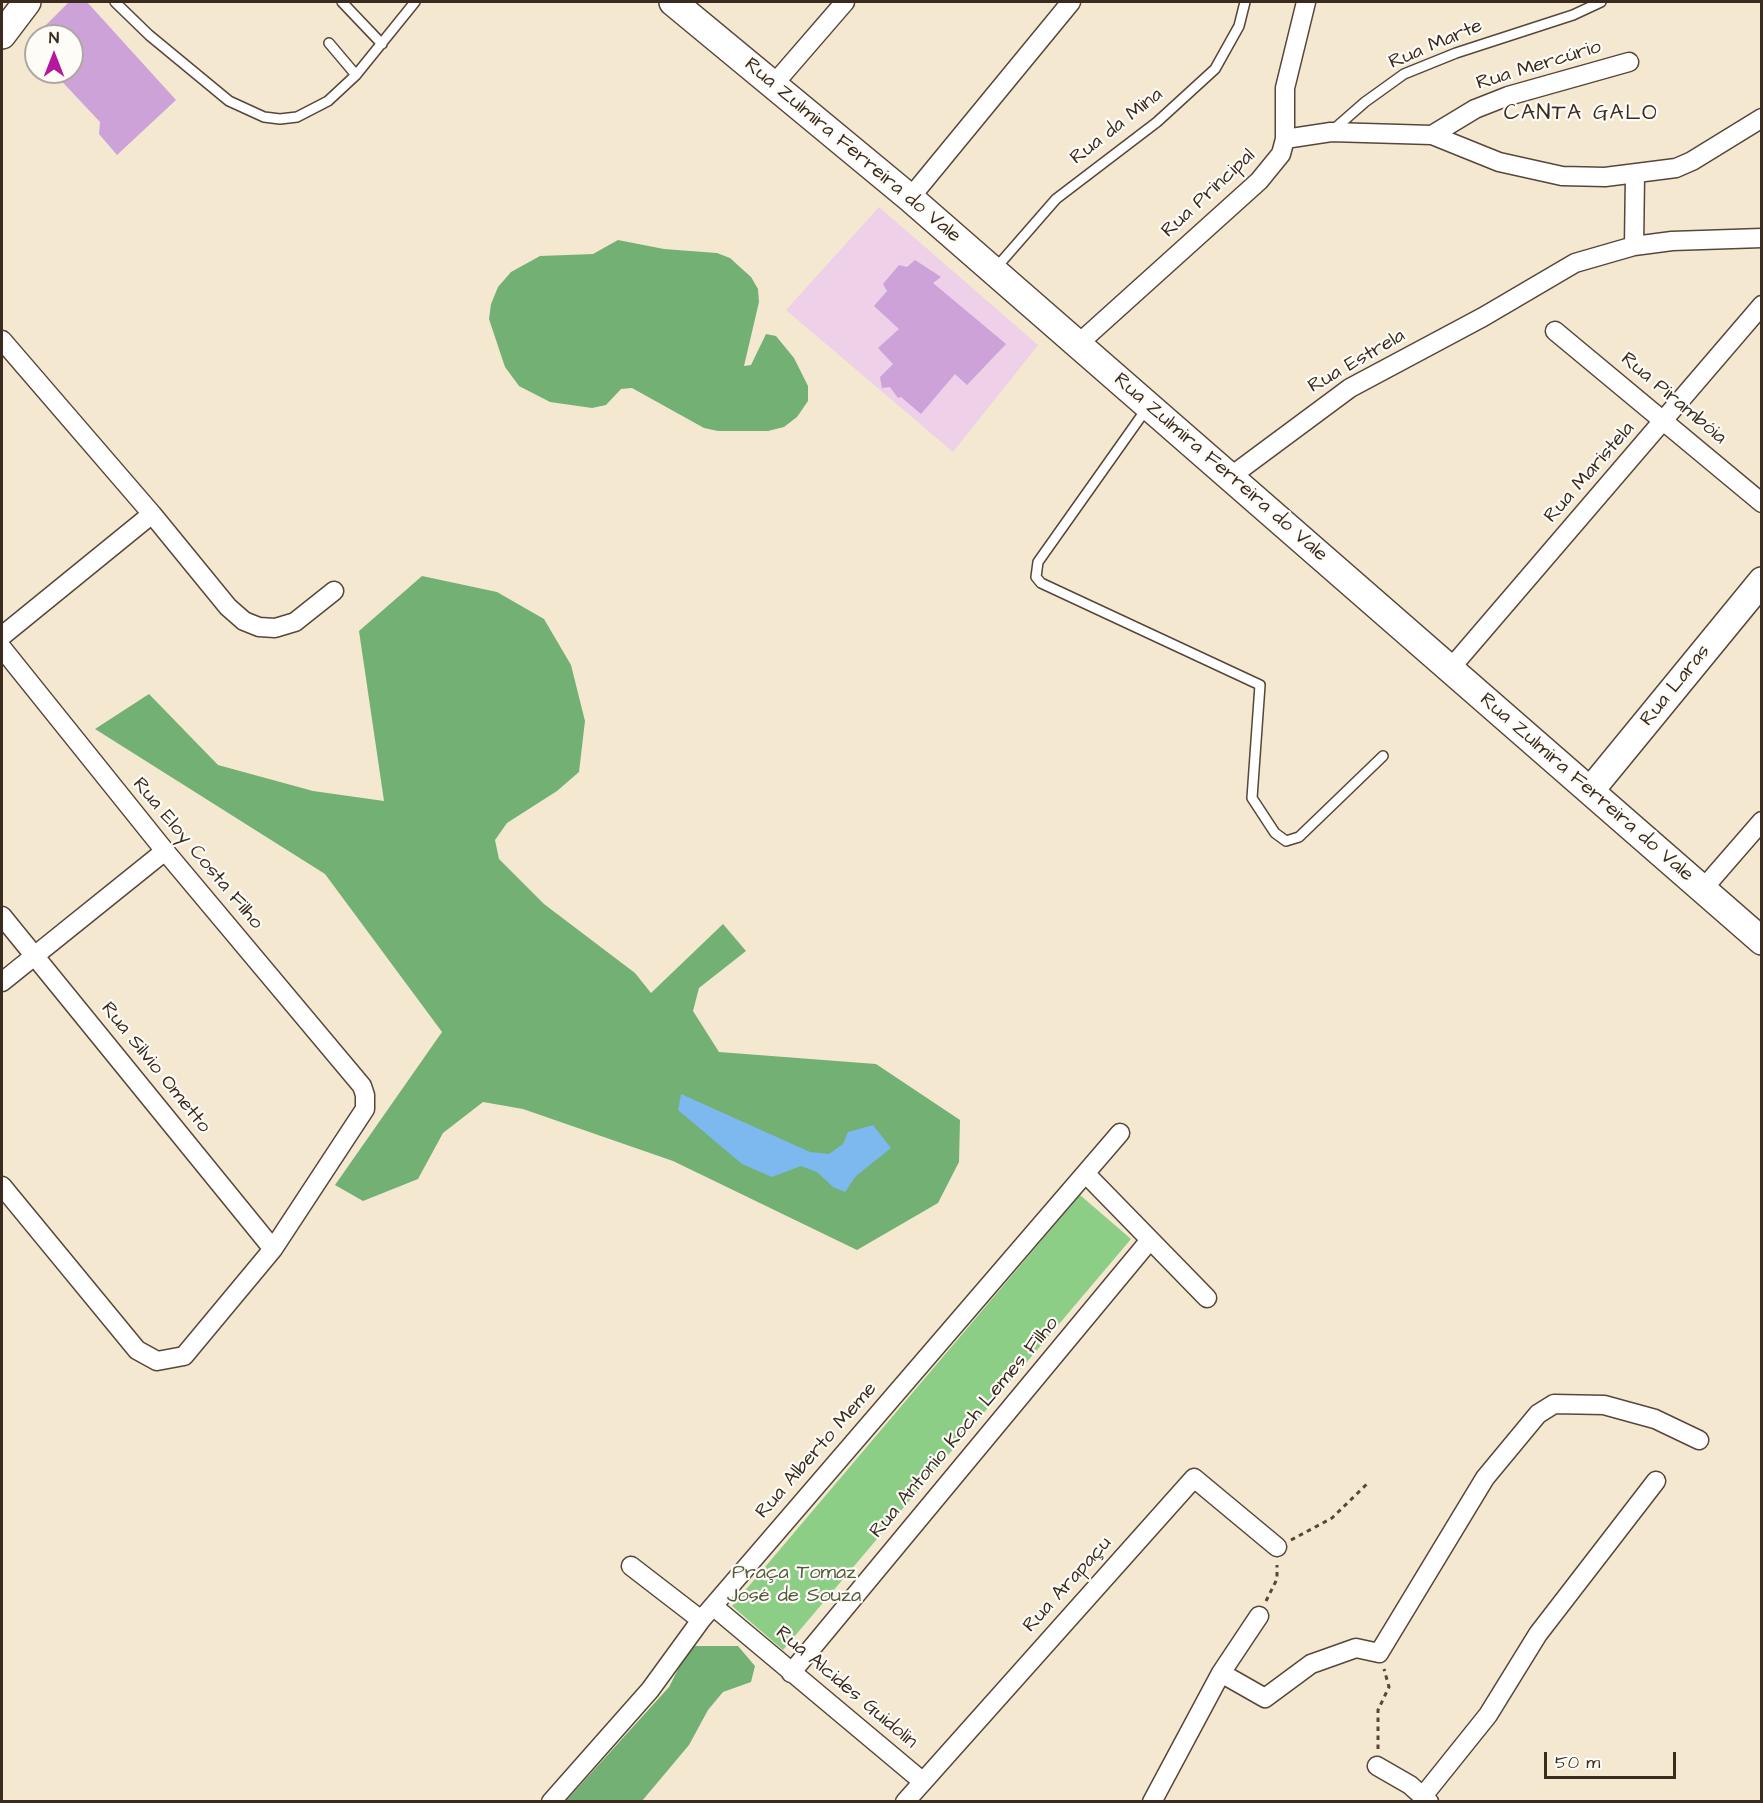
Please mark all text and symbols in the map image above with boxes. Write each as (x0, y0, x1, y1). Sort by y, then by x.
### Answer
street label: Rua Marte (1386, 15, 1486, 75)
north arrow (24, 24, 84, 84)
text: N (49, 27, 59, 49)
street label: Rua Mercúrio (1474, 36, 1604, 96)
street label: Rua Zulmira Ferreira do Vale (739, 53, 965, 249)
street label: Rua da Mina (1066, 83, 1168, 171)
district label: CANTA GALO (1504, 101, 1658, 127)
street label: Rua Principal (1157, 144, 1261, 244)
street label: Rua Estrela (1304, 325, 1410, 399)
street label: Rua Pirambóia (1615, 348, 1731, 450)
street label: Rua Zulmira Ferreira do Vale (1108, 369, 1332, 567)
street label: Rua Maristela (1540, 418, 1640, 528)
street label: Rua Laras (1636, 640, 1716, 732)
street label: Rua Zulmira Ferreira do Vale (1474, 689, 1698, 887)
street label: Rua Eloy Costa Filho (127, 773, 267, 935)
street label: Rua Silvio Ometto (95, 998, 215, 1138)
street label: Rua Antonio Koch Lemes Filho (865, 1313, 1065, 1543)
street label: Rua Alberto Meme (751, 1378, 883, 1524)
street label: Rua Arapaçu (1019, 1532, 1117, 1638)
park label: Praça Tomaz José de Souza (727, 1562, 861, 1609)
street label: Rua Alcides Guidolin (770, 1622, 922, 1754)
scale bar (1547, 1740, 1679, 1778)
text: 50 m (1555, 1750, 1600, 1775)

